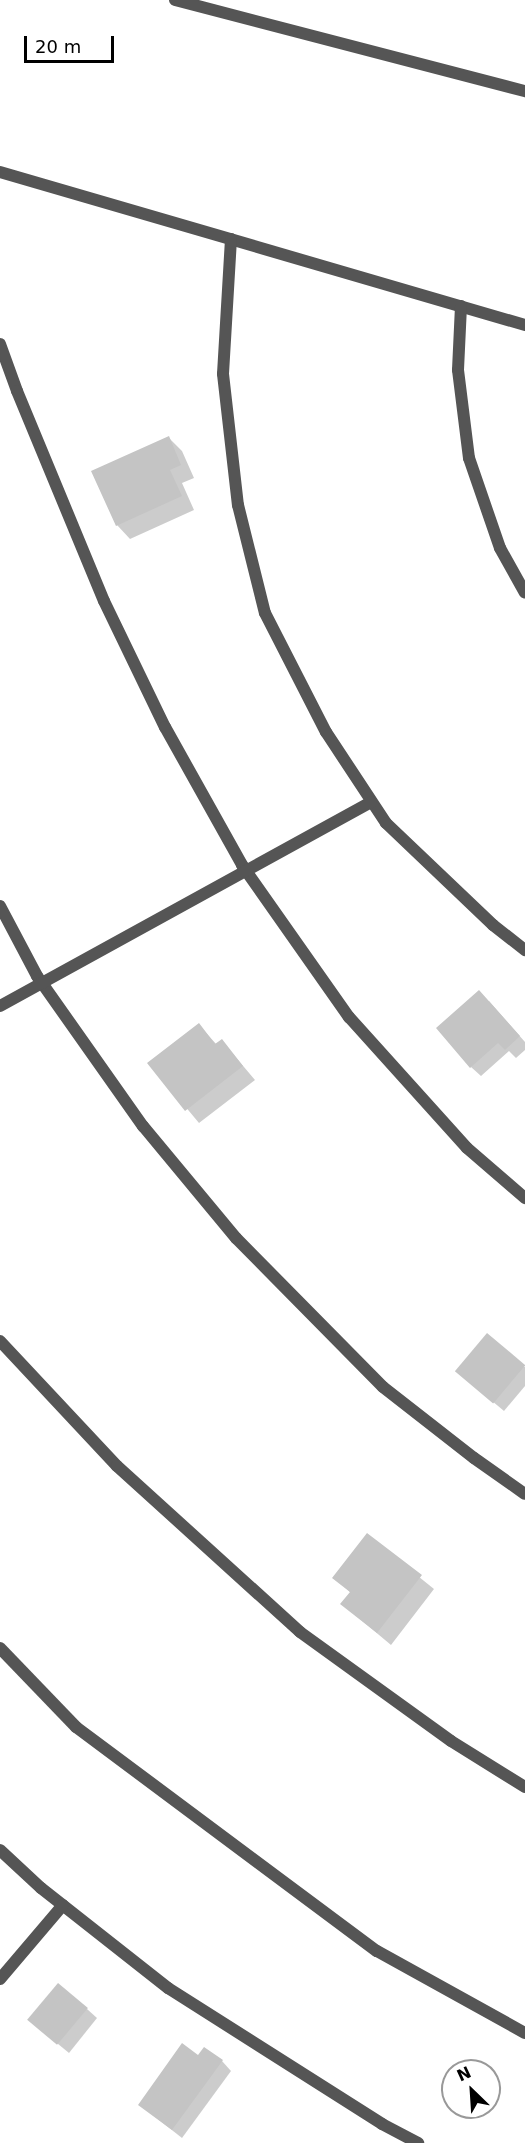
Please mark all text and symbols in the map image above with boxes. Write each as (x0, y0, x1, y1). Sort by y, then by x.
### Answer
scale bar (27, 24, 117, 62)
text: 20 m (35, 36, 81, 57)
north arrow (441, 2059, 501, 2119)
text: N (454, 2063, 474, 2085)

